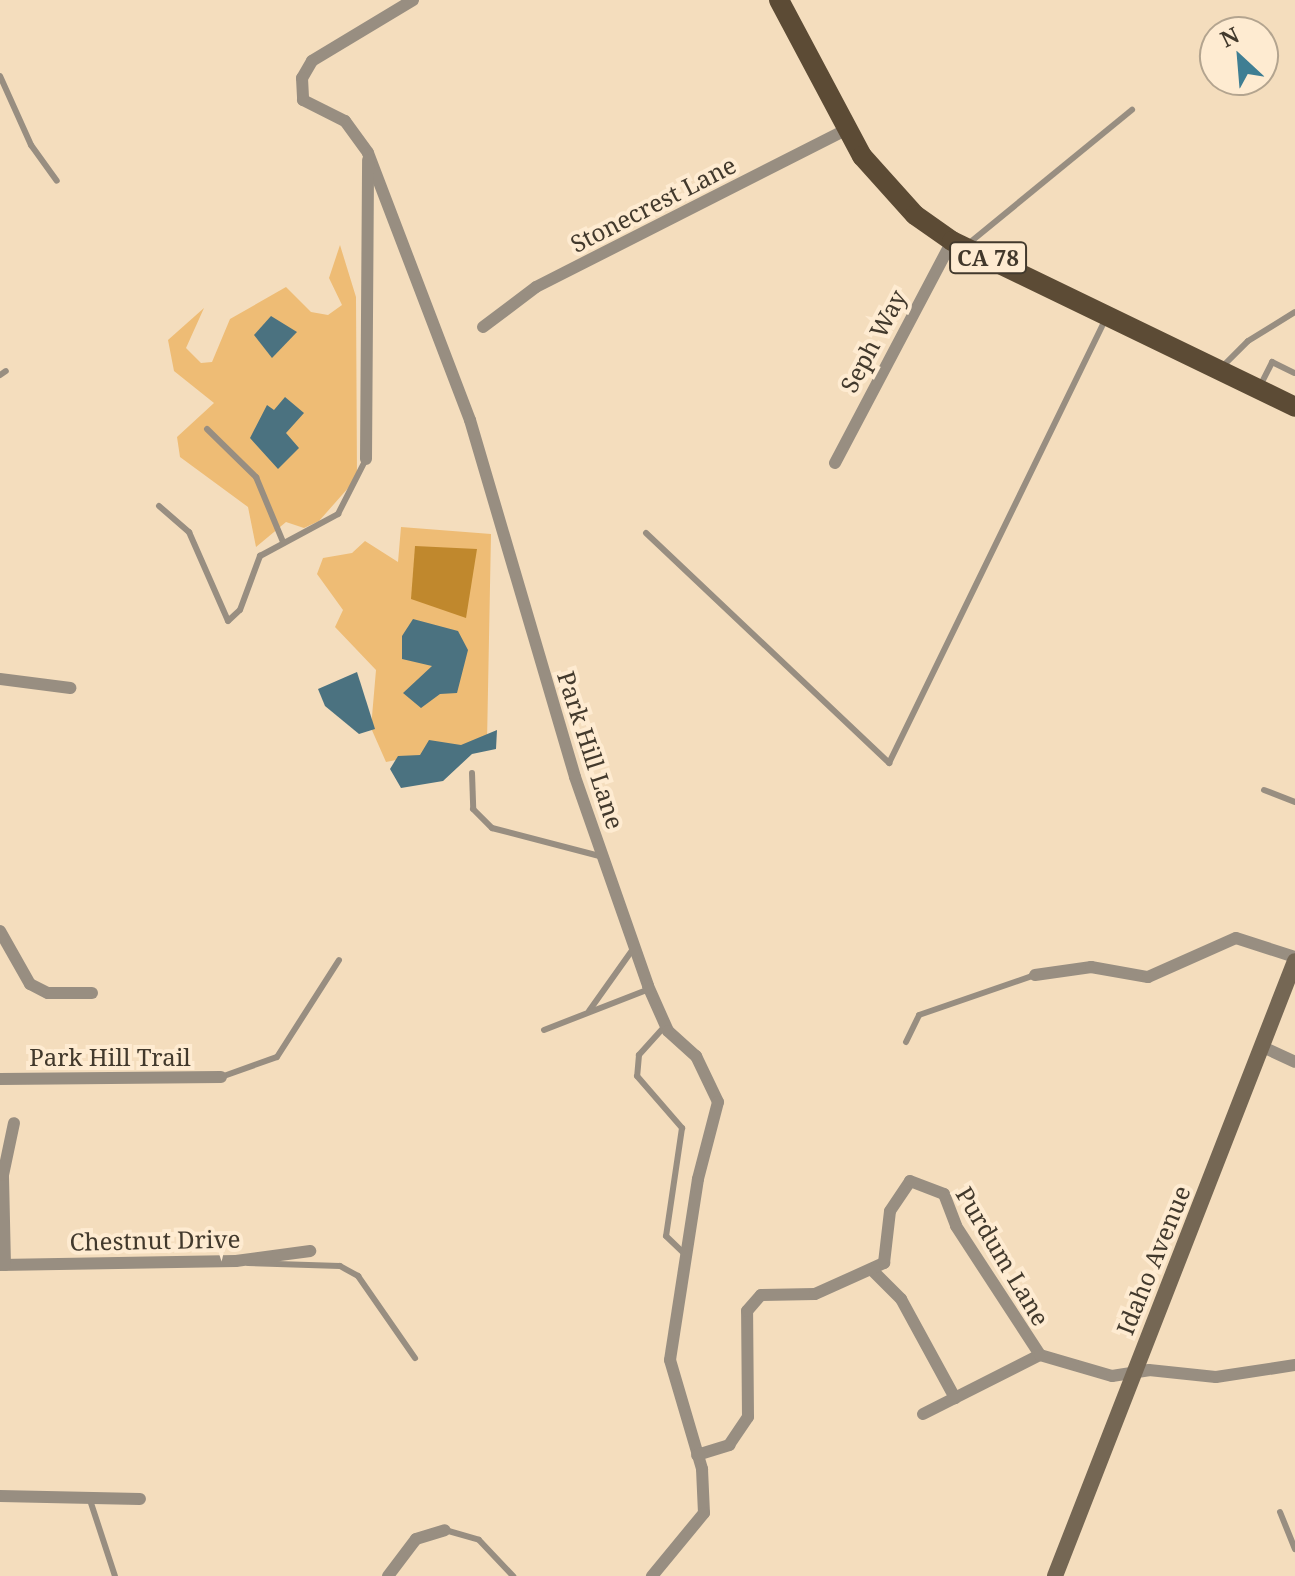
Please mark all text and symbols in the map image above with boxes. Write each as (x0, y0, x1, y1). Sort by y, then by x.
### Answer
north arrow (1199, 16, 1279, 96)
text: N (1215, 19, 1244, 54)
street label: Stonecrest Lane (565, 150, 741, 258)
road number: CA 78 (948, 240, 1028, 276)
street label: Seph Way (834, 285, 912, 397)
street label: Park Hill Lane (552, 667, 630, 833)
street label: Park Hill Trail (29, 1043, 191, 1071)
street label: Purdum Lane (950, 1181, 1056, 1331)
street label: Idaho Avenue (1110, 1181, 1196, 1339)
street label: Chestnut Drive (69, 1224, 241, 1256)

